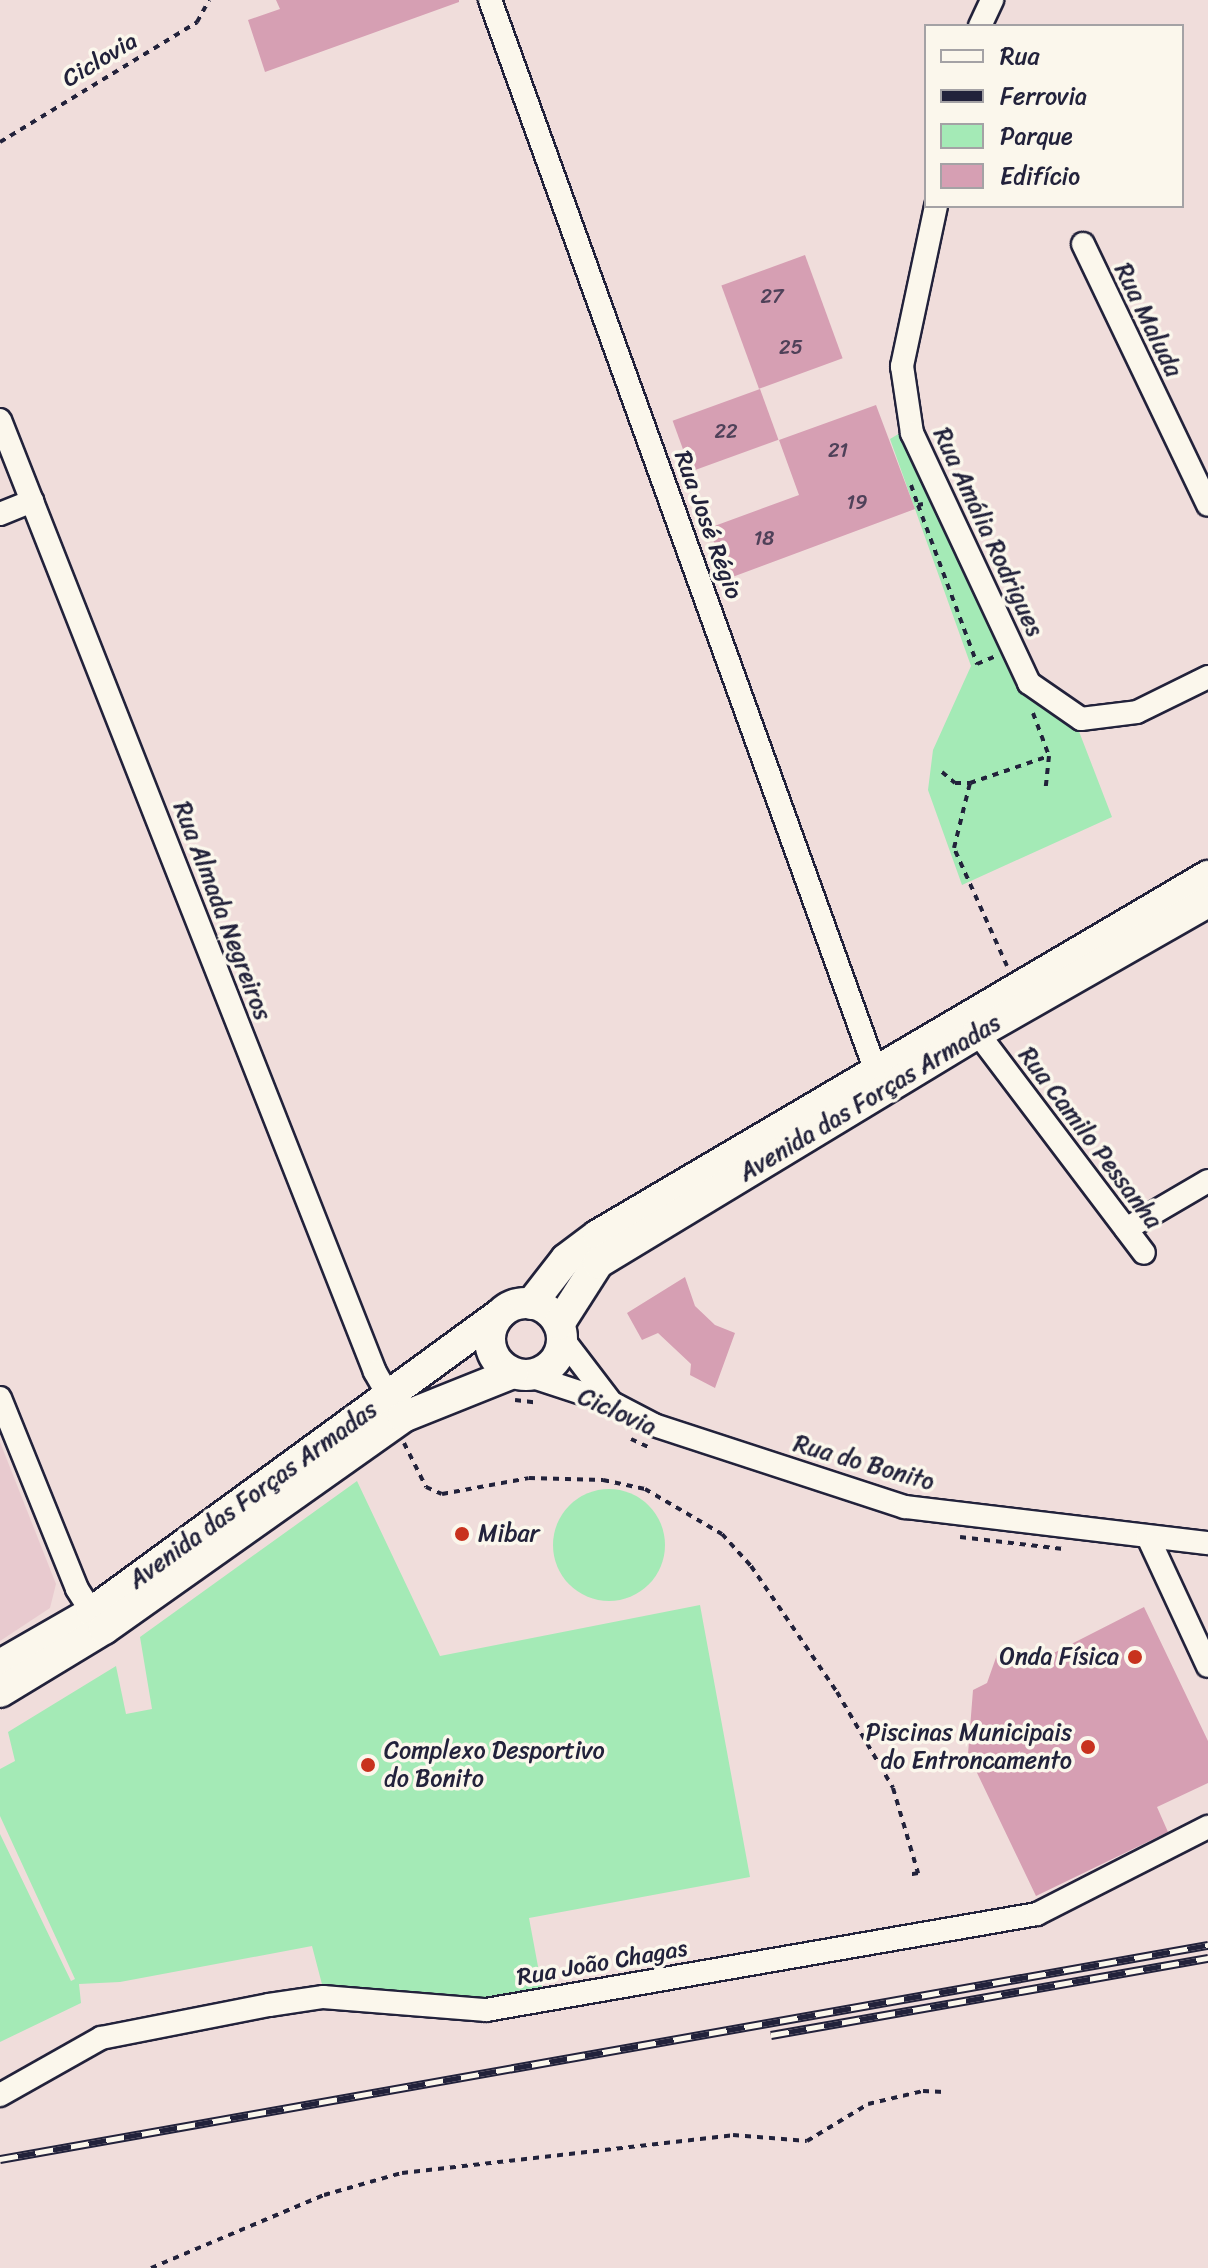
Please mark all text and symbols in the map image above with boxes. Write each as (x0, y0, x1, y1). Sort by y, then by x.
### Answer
legend (924, 24, 1184, 208)
street label: Ciclovia (57, 26, 143, 94)
text: Rua (1000, 35, 1039, 77)
text: Ferrovia (1000, 75, 1087, 117)
text: Parque (1000, 115, 1073, 157)
text: Edifício (1000, 155, 1080, 197)
street label: Rua Maluda (1108, 259, 1188, 381)
house number: 27 (761, 284, 783, 308)
house number: 25 (779, 335, 803, 359)
house number: 22 (714, 419, 738, 443)
street label: Rua Amália Rodrigues (927, 423, 1049, 641)
house number: 21 (828, 438, 848, 462)
street label: Rua José Régio (668, 446, 748, 604)
house number: 19 (847, 490, 867, 514)
house number: 18 (754, 526, 774, 550)
street label: Rua Almada Negreiros (167, 797, 277, 1025)
street label: Avenida das Forças Armadas (734, 1008, 1006, 1188)
street label: Rua Camilo Pessanha (1012, 1041, 1168, 1235)
street label: Ciclovia (573, 1382, 661, 1442)
street label: Avenida das Forças Armadas (123, 1395, 383, 1595)
street label: Rua do Bonito (790, 1429, 938, 1497)
place label: Mibar (478, 1520, 539, 1548)
marker: Mibar (453, 1525, 471, 1543)
place label: Onda Física (998, 1643, 1119, 1671)
marker: Onda Física (1126, 1648, 1144, 1666)
place label: Piscinas Municipais do Entroncamento (866, 1719, 1072, 1775)
place label: Complexo Desportivo do Bonito (384, 1737, 605, 1793)
marker: Piscinas Municipais do Entroncamento (1079, 1738, 1097, 1756)
marker: Complexo Desportivo do Bonito (359, 1756, 377, 1774)
street label: Rua João Chagas (514, 1934, 690, 1992)

